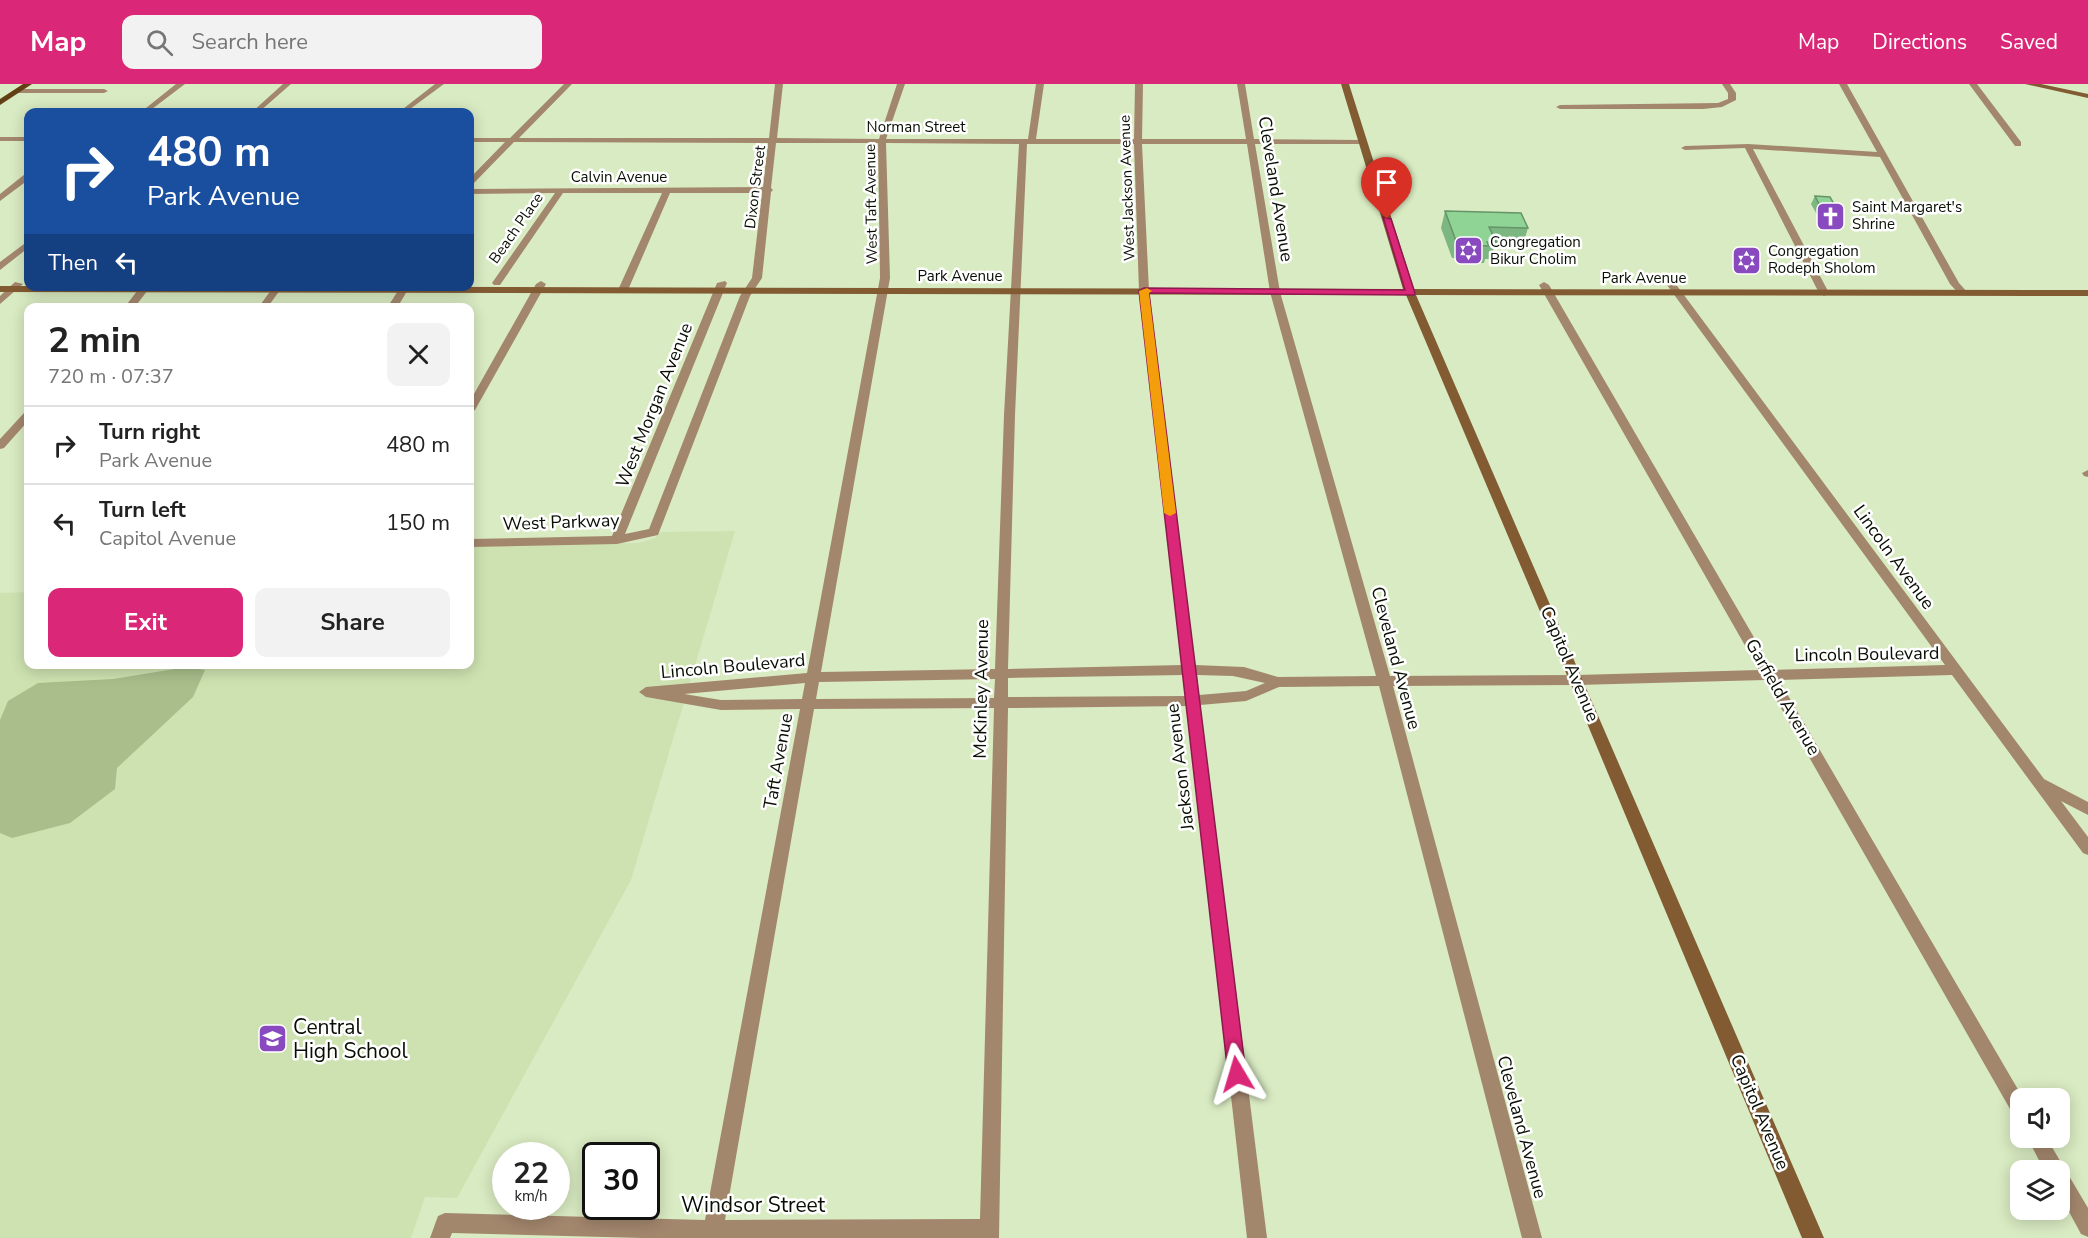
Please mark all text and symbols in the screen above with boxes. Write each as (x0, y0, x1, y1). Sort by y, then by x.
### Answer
search box (122, 15, 542, 69)
text: Map (30, 23, 86, 61)
icon: search (143, 26, 176, 59)
text: Search here (191, 27, 308, 57)
text: Map (1798, 28, 1839, 56)
text: Directions (1872, 28, 1967, 56)
text: Saved (2000, 28, 2058, 56)
street label: West Jackson Avenue (1114, 115, 1140, 261)
street label: Cleveland Avenue (1253, 115, 1299, 263)
street label: Norman Street (867, 117, 966, 137)
text: 480 m (147, 124, 271, 181)
icon: right (48, 132, 126, 210)
street label: Dixon Street (740, 143, 770, 230)
street label: West Taft Avenue (860, 144, 882, 264)
pin (1361, 157, 1412, 219)
icon: arrive (1370, 166, 1403, 199)
street label: Calvin Avenue (571, 167, 667, 187)
text: Park Avenue (147, 178, 300, 215)
street label: Beach Place (484, 189, 548, 267)
place label: Saint Margaret's Shrine (1852, 197, 1962, 234)
church icon: Saint Margaret's Shrine (1815, 200, 1847, 232)
place label: Congregation Bikur Cholim (1490, 232, 1581, 269)
synagogue icon: Congregation Bikur Cholim (1453, 235, 1485, 267)
place label: Congregation Rodeph Sholom (1768, 241, 1876, 278)
synagogue icon: Congregation Rodeph Sholom (1731, 244, 1763, 276)
icon: left (110, 246, 143, 279)
text: Then (48, 248, 98, 278)
street label: Park Avenue (918, 266, 1002, 286)
street label: Park Avenue (1602, 268, 1686, 288)
text: 2 min (48, 316, 141, 365)
street label: West Morgan Avenue (610, 319, 698, 491)
button: close (387, 323, 450, 386)
text: 720 m · 07:37 (48, 363, 174, 390)
text: Turn right (99, 417, 200, 447)
icon: right (48, 429, 81, 462)
text: 480 m (386, 430, 450, 460)
text: Park Avenue (99, 447, 212, 474)
text: Turn left (99, 495, 186, 525)
street label: Lincoln Avenue (1848, 500, 1940, 614)
icon: left (48, 507, 81, 540)
text: 150 m (386, 508, 450, 538)
street label: West Parkway (502, 508, 621, 536)
text: Capitol Avenue (99, 525, 236, 552)
street label: Cleveland Avenue (1365, 584, 1427, 732)
button: Exit (48, 588, 243, 657)
button: Share (255, 588, 450, 657)
street label: Capitol Avenue (1535, 602, 1605, 726)
street label: McKinley Avenue (968, 619, 994, 759)
street label: Garfield Avenue (1740, 634, 1826, 760)
street label: Lincoln Boulevard (1794, 641, 1940, 667)
street label: Lincoln Boulevard (660, 648, 806, 684)
street label: Jackson Avenue (1160, 702, 1200, 833)
street label: Taft Avenue (758, 711, 798, 811)
place label: Central High School (293, 1013, 408, 1065)
school or university icon: Central High School (256, 1023, 288, 1055)
position arrow (1205, 1042, 1269, 1106)
street label: Capitol Avenue (1725, 1050, 1795, 1174)
street label: Cleveland Avenue (1491, 1053, 1553, 1201)
map controls (2010, 1088, 2070, 1220)
button: sound (2010, 1088, 2070, 1148)
speed limit sign: 30 (582, 1142, 660, 1220)
text: 22 (513, 1153, 549, 1194)
button: layers (2010, 1160, 2070, 1220)
text: km/h (514, 1186, 548, 1206)
street label: Windsor Street (681, 1191, 826, 1219)

